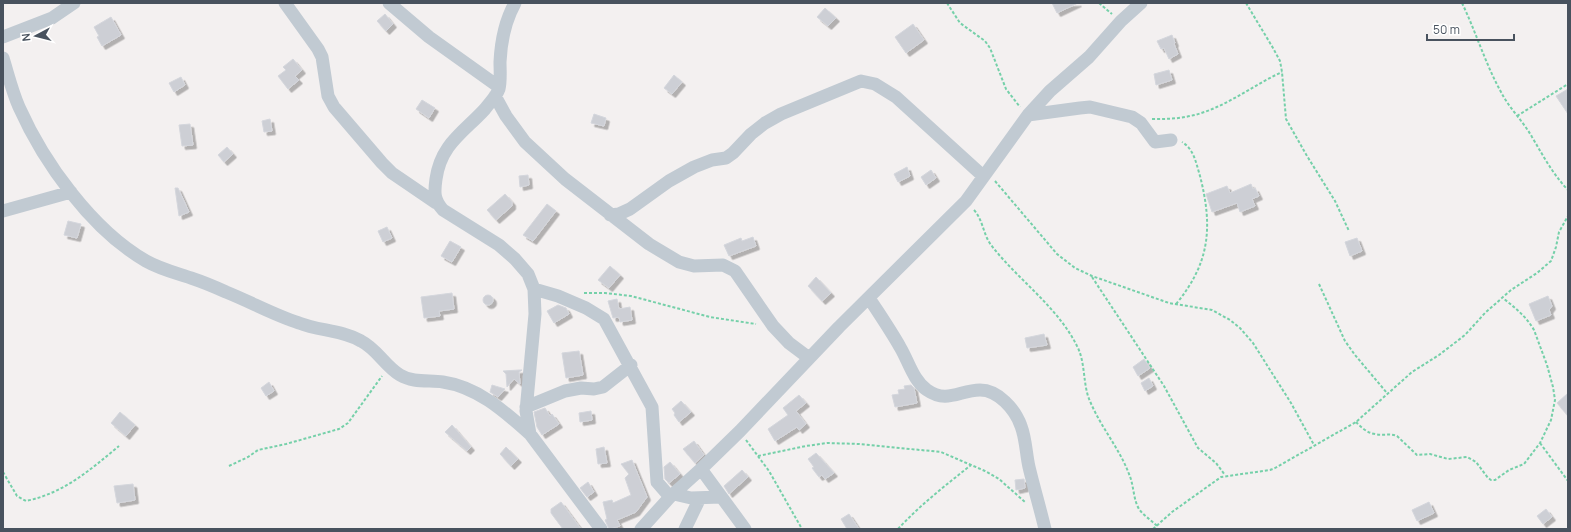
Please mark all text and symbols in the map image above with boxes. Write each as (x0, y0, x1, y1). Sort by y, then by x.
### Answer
north arrow (16, 16, 56, 56)
scale bar (1427, 16, 1514, 42)
text: 50 m (1433, 21, 1460, 38)
text: N (18, 32, 34, 42)

